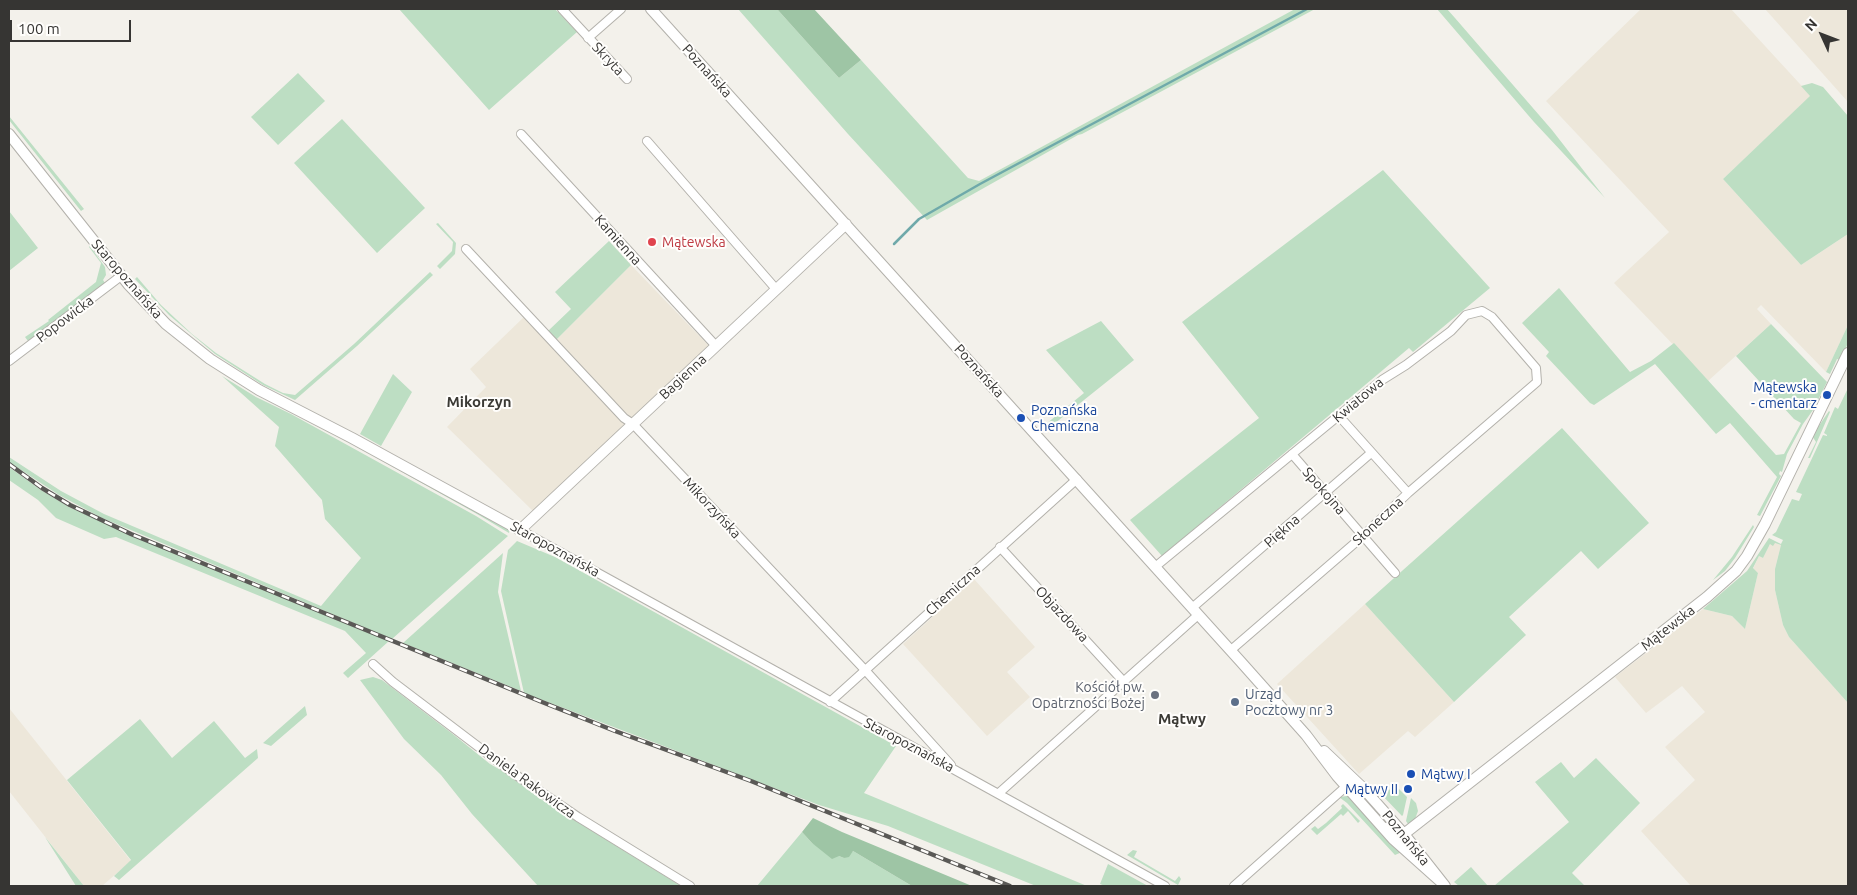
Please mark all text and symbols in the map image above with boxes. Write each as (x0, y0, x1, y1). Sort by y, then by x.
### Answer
scale bar (12, 10, 134, 42)
north arrow (1797, 10, 1847, 60)
text: N (1802, 15, 1820, 34)
text: 100 m (18, 20, 60, 37)
street label: Skryta (588, 39, 628, 79)
street label: Poznańska (679, 41, 735, 101)
street label: Kamienna (591, 211, 645, 269)
place label: Mątewska (662, 234, 726, 250)
street label: Staropoznańska (88, 236, 166, 322)
marker: Mątewska (646, 236, 658, 248)
street label: Popowicka (33, 292, 97, 346)
street label: Poznańska (951, 341, 1007, 401)
street label: Bagienna (656, 351, 710, 403)
street label: Kwiatowa (1329, 374, 1387, 426)
place label: Mątewska - cmentarz (1751, 379, 1817, 412)
marker: Mątewska - cmentarz (1821, 389, 1833, 401)
district label: Mikorzyn (446, 393, 512, 411)
place label: Poznańska Chemiczna (1031, 402, 1099, 434)
marker: Poznańska Chemiczna (1015, 412, 1027, 424)
street label: Spokojna (1299, 464, 1349, 518)
street label: Mikorzyńska (679, 474, 745, 542)
street label: Słoneczna (1349, 493, 1407, 549)
street label: Piękna (1261, 511, 1303, 551)
street label: Staropoznańska (507, 517, 603, 581)
street label: Chemiczna (922, 561, 984, 619)
street label: Objazdowa (1032, 583, 1092, 645)
street label: Mątewska (1638, 602, 1698, 654)
place label: Kościół pw. Opatrzności Bożej (1032, 679, 1145, 712)
place label: Urząd Pocztowy nr 3 (1245, 686, 1333, 719)
marker: Kościół pw. Opatrzności Bożej (1149, 689, 1161, 701)
marker: Urząd Pocztowy nr 3 (1229, 696, 1241, 708)
district label: Mątwy (1158, 710, 1206, 728)
street label: Staropoznańska (861, 714, 957, 776)
street label: Daniela Rakowicza (475, 740, 579, 822)
place label: Mątwy I (1421, 766, 1471, 782)
marker: Mątwy I (1405, 768, 1417, 780)
place label: Mątwy II (1345, 781, 1398, 797)
marker: Mątwy II (1402, 783, 1414, 795)
street label: Poznańska (1379, 807, 1433, 869)

